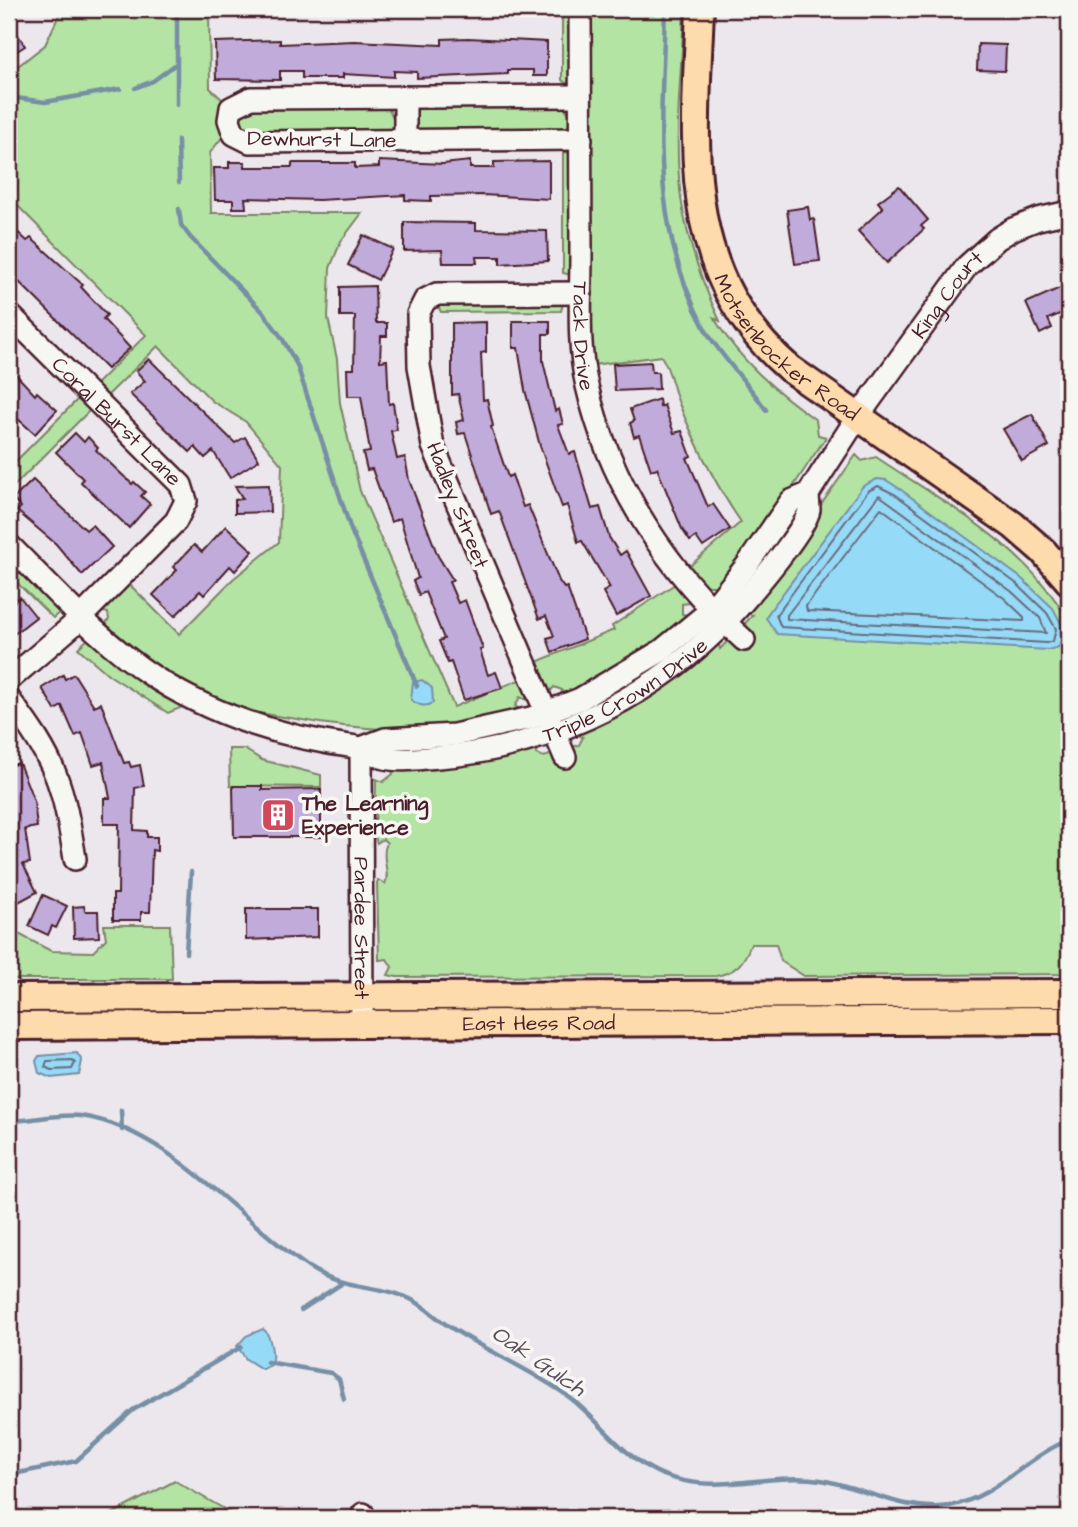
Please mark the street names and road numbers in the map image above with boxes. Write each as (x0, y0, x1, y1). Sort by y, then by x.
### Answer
street label: Dewhurst Lane (247, 124, 397, 155)
street label: King Court (905, 244, 990, 345)
street label: Motsenbocker Road (707, 269, 865, 428)
street label: Tack Drive (565, 281, 602, 393)
street label: Coral Burst Lane (45, 350, 188, 493)
street label: Hadley Street (417, 438, 496, 574)
street label: Triple Crown Drive (539, 631, 714, 750)
street label: Pardee Street (346, 857, 376, 1000)
street label: East Hess Road (463, 1009, 616, 1038)

